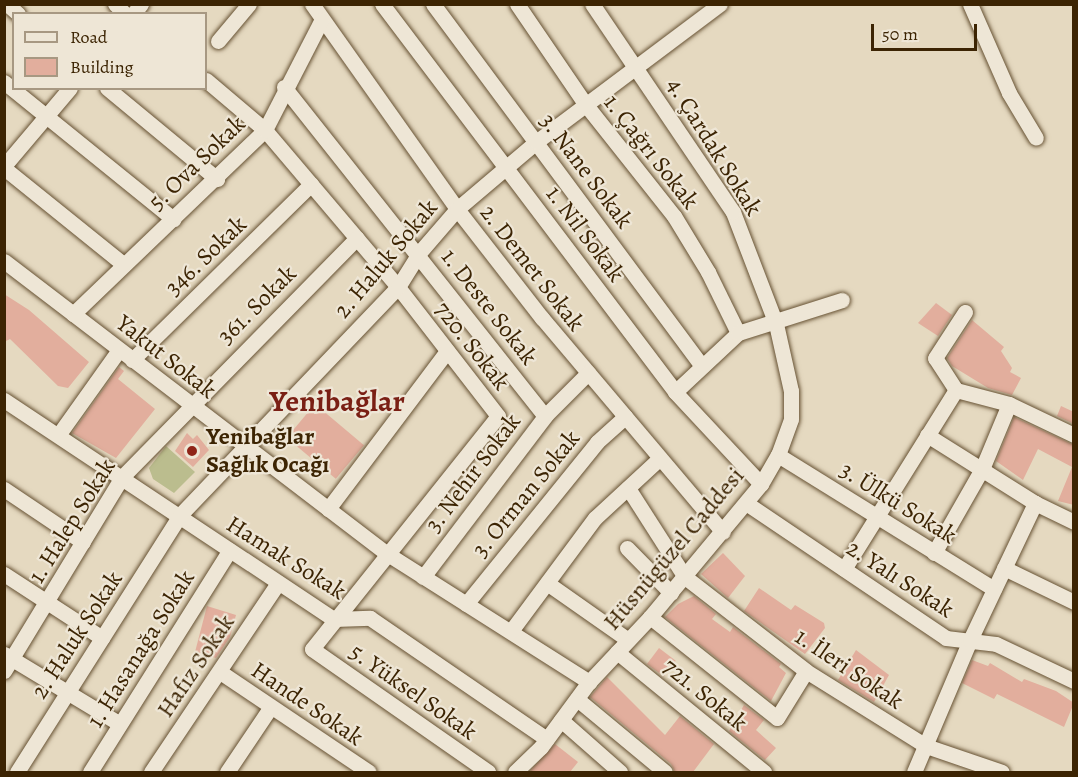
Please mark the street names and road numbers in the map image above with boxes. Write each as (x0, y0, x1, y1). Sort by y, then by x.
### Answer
street label: 4. Çardak Sokak (660, 73, 768, 221)
street label: 1. Çağrı Sokak (597, 89, 705, 215)
street label: 3. Nane Sokak (533, 107, 639, 235)
street label: 5. Ova Sokak (142, 109, 252, 217)
street label: 1. Nil Sokak (539, 180, 631, 288)
street label: 2. Haluk Sokak (328, 194, 444, 324)
street label: 2. Demet Sokak (473, 199, 591, 337)
street label: 346. Sokak (159, 210, 253, 302)
street label: 1. Deste Sokak (435, 243, 543, 371)
street label: 361. Sokak (211, 259, 303, 351)
street label: 720. Sokak (428, 296, 516, 396)
street label: Yakut Sokak (110, 309, 222, 405)
street label: 3. Nehir Sokak (419, 408, 527, 538)
street label: 3. Orman Sokak (466, 424, 586, 564)
street label: 1. Halep Sokak (22, 453, 122, 589)
street label: 3. Ülkü Sokak (834, 456, 962, 550)
street label: Hüsnügüzel Caddesi (598, 462, 750, 636)
street label: Hamak Sokak (221, 510, 351, 606)
street label: 2. Yalı Sokak (841, 534, 959, 624)
street label: 1. Hasanağa Sokak (81, 565, 201, 733)
street label: 2. Haluk Sokak (25, 566, 129, 704)
street label: Hafız Sokak (151, 609, 241, 723)
street label: 1. İleri Sokak (789, 622, 909, 716)
street label: 5. Yüksel Sokak (344, 637, 482, 747)
street label: 721. Sokak (657, 652, 753, 738)
street label: Hande Sokak (245, 656, 369, 752)

